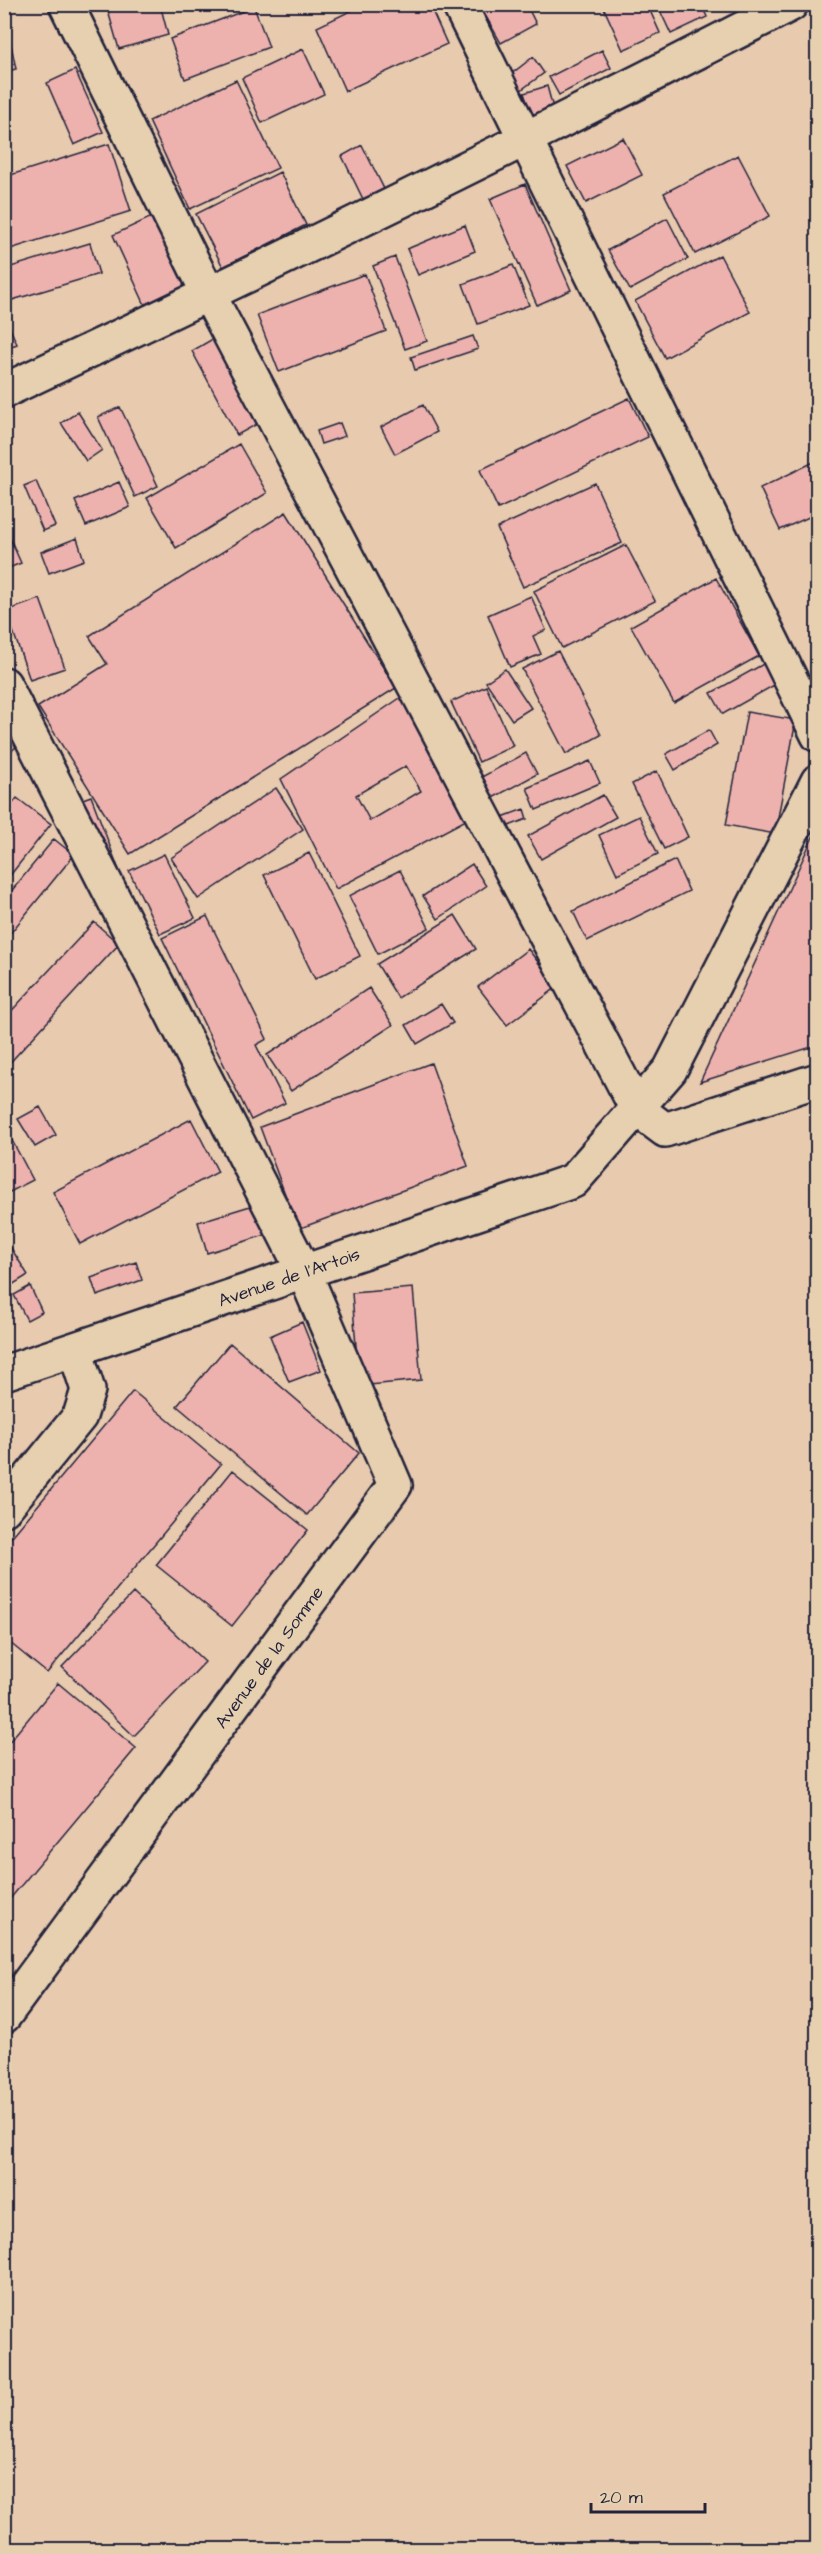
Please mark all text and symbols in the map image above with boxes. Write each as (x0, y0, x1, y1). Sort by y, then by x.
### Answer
street label: Avenue de l'Artois (215, 1242, 363, 1313)
street label: Avenue de la Somme (209, 1581, 330, 1734)
scale bar (591, 2476, 705, 2514)
text: 20 m (600, 2485, 643, 2510)

